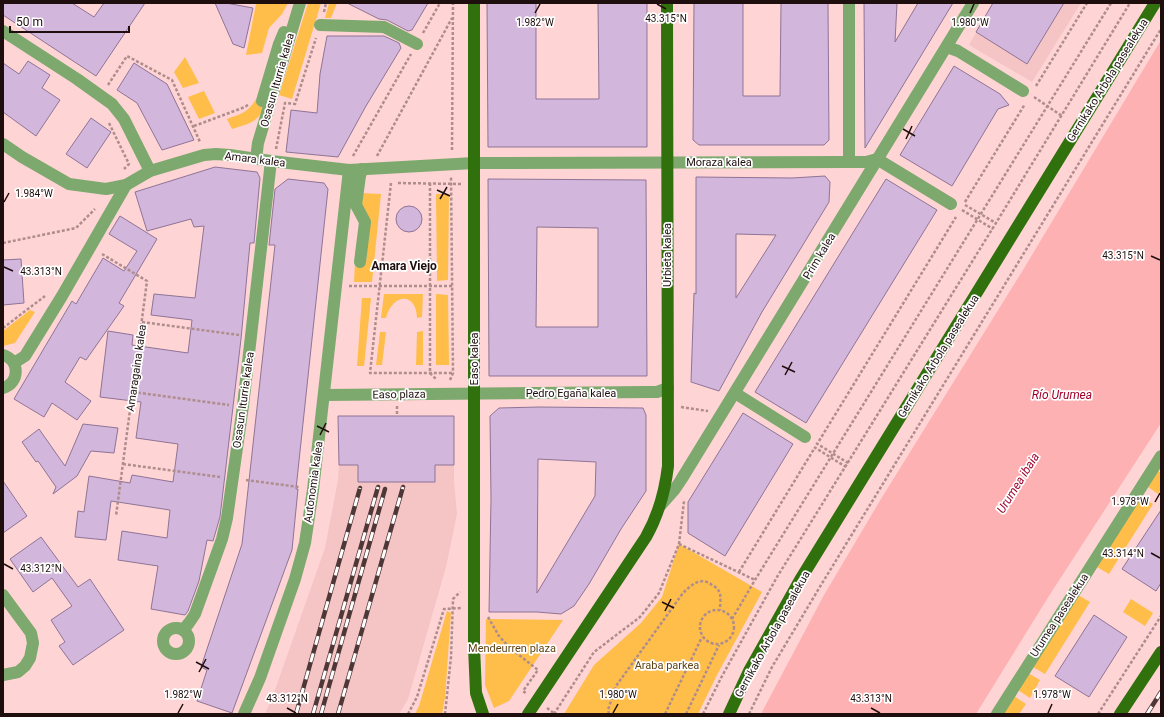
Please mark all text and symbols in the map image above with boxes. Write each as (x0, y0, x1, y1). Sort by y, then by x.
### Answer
scale bar (10, 8, 129, 34)
text: 43.315°N (645, 13, 687, 24)
text: 50 m (16, 15, 43, 29)
street label: Gernikako Arbola pasealekua (1064, 16, 1151, 144)
text: 1.982°W (516, 17, 554, 28)
text: 1.980°W (951, 17, 989, 28)
street label: Osasun Iturria kalea (258, 32, 297, 129)
street label: Amara kalea (224, 149, 286, 170)
street label: Moraza kalea (686, 156, 752, 169)
text: 1.984°W (15, 188, 53, 199)
street label: Urbieta kalea (661, 223, 674, 287)
street label: Prim kalea (801, 231, 838, 282)
text: 43.315°N (1102, 250, 1144, 261)
district label: Amara Viejo (371, 259, 437, 273)
text: 43.313°N (20, 266, 62, 277)
street label: Gernikako Arbola pasealekua (895, 292, 982, 420)
street label: Amaragaina kalea (124, 324, 149, 413)
street label: Easo kalea (468, 333, 481, 385)
street label: Osasun Iturria kalea (230, 351, 257, 449)
street label: Pedro Egaña kalea (526, 387, 616, 400)
street label: Easo plaza (372, 388, 426, 401)
water label: Río Urumea (1032, 388, 1092, 402)
street label: Autonomia kalea (301, 440, 326, 524)
water label: Urumea ibaia (994, 450, 1042, 516)
text: 1.978°W (1111, 496, 1149, 507)
text: 43.314°N (1102, 548, 1144, 559)
text: 43.312°N (20, 563, 62, 574)
street label: Gernikako Arbola pasealekua (732, 569, 813, 700)
street label: Urumea pasealekua (1028, 571, 1091, 659)
park label: Mendeurren plaza (468, 642, 556, 655)
park label: Araba parkea (635, 659, 699, 672)
text: 1.982°W (164, 689, 202, 700)
text: 1.980°W (599, 689, 637, 700)
text: 1.978°W (1033, 689, 1071, 700)
text: 43.312°N (266, 693, 308, 704)
text: 43.313°N (850, 693, 892, 704)

